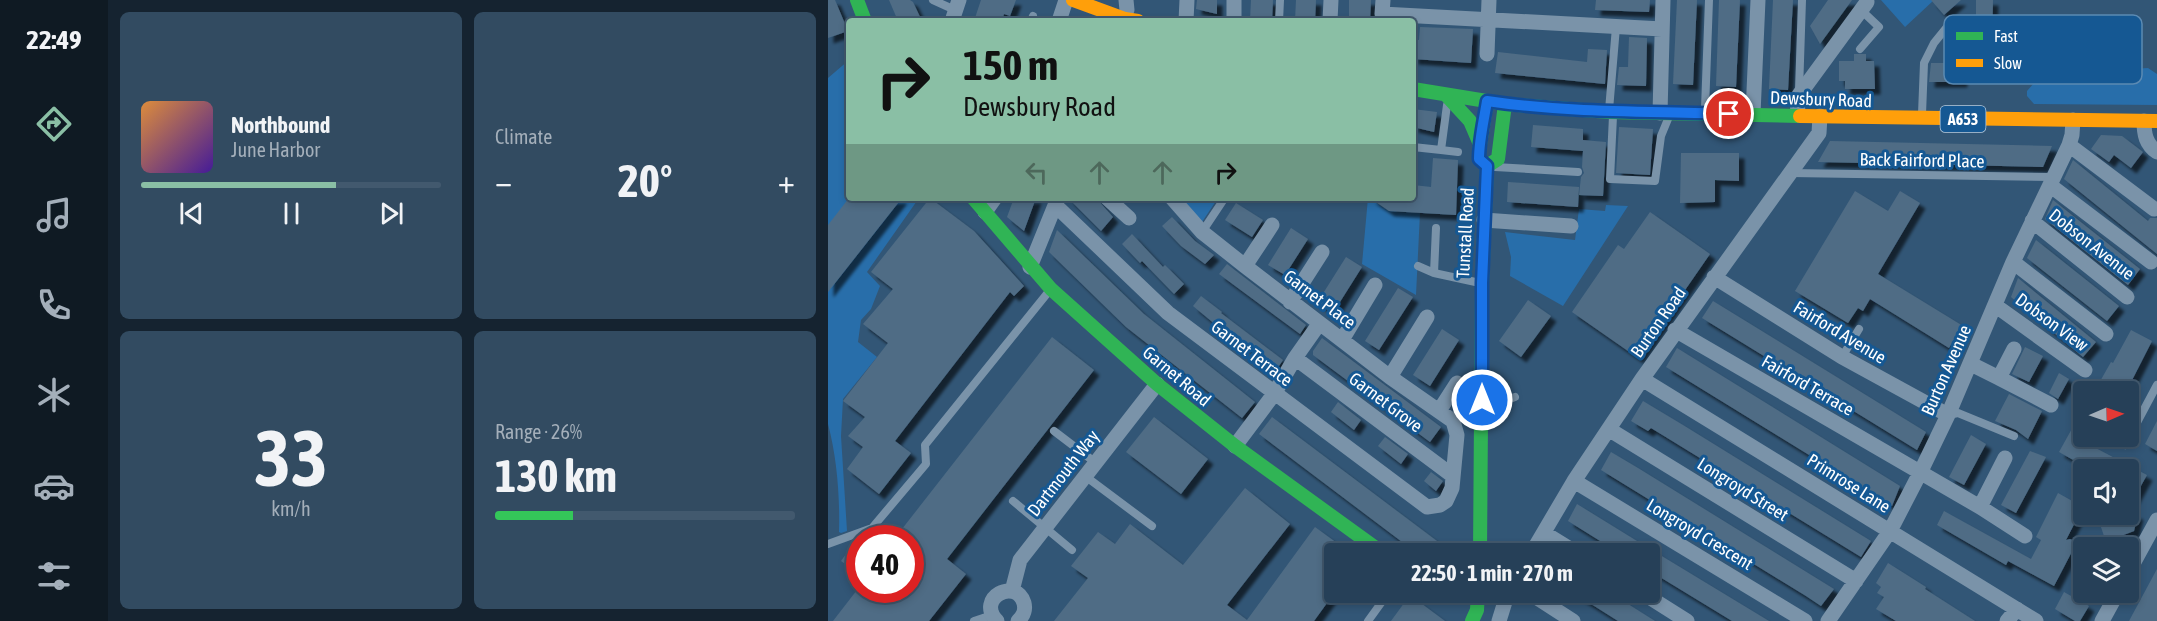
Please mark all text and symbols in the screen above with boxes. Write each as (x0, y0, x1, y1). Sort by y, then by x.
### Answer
legend (1944, 15, 2142, 84)
text: 22:49 (26, 24, 82, 55)
text: Fast (1994, 27, 2018, 45)
text: 150 m (963, 41, 1058, 89)
icon: right (864, 42, 942, 120)
text: Slow (1994, 54, 2022, 72)
street label: Dewsbury Road (1770, 87, 1872, 111)
pin (1703, 88, 1754, 139)
text: Dewsbury Road (963, 91, 1116, 122)
icon: arrive (1712, 97, 1745, 130)
icon: directions (33, 103, 75, 145)
road number: A653 (1940, 106, 1986, 132)
text: Northbound (231, 112, 330, 138)
text: Climate (495, 125, 552, 148)
text: June Harbor (231, 138, 320, 161)
street label: Back Fairford Place (1859, 148, 1985, 172)
text: 20° (618, 155, 672, 207)
icon: left (1020, 156, 1053, 189)
icon: ahead (1083, 156, 1116, 189)
icon: ahead (1146, 156, 1179, 189)
icon: right (1209, 156, 1242, 189)
text: − (495, 162, 512, 200)
text: + (778, 162, 795, 200)
street label: Tunstall Road (1452, 187, 1478, 279)
icon: music (33, 194, 75, 236)
icon: previous (175, 197, 208, 230)
icon: pause (275, 197, 308, 230)
icon: next (375, 197, 408, 230)
street label: Dobson Avenue (2045, 204, 2139, 284)
street label: Garnet Place (1280, 265, 1360, 333)
street label: Burton Road (1626, 283, 1690, 361)
icon: phone (33, 284, 75, 326)
street label: Dobson View (2012, 289, 2093, 356)
street label: Fairford Avenue (1790, 296, 1890, 368)
street label: Garnet Terrace (1207, 316, 1297, 390)
street label: Burton Avenue (1917, 321, 1975, 419)
street label: Garnet Road (1139, 342, 1215, 410)
street label: Fairford Terrace (1758, 350, 1858, 420)
street label: Garnet Grove (1345, 368, 1427, 436)
position arrow (1450, 368, 1514, 432)
icon: climate (33, 374, 75, 416)
north arrow (2073, 381, 2139, 447)
map controls (2073, 381, 2139, 603)
text: 33 (254, 413, 328, 503)
text: Range · 26% (495, 420, 582, 443)
street label: Dartmouth Way (1023, 426, 1103, 520)
street label: Primrose Lane (1803, 449, 1895, 517)
text: 130 km (495, 450, 617, 502)
street label: Longroyd Street (1694, 453, 1792, 525)
button: sound (2073, 459, 2139, 525)
icon: car (33, 465, 75, 507)
street label: Longroyd Crescent (1643, 494, 1757, 574)
text: km/h (271, 497, 311, 520)
speed limit sign: 40 (846, 525, 924, 603)
button: layers (2073, 537, 2139, 603)
icon: filters (33, 555, 75, 597)
text: 22:50 · 1 min · 270 m (1411, 560, 1573, 586)

